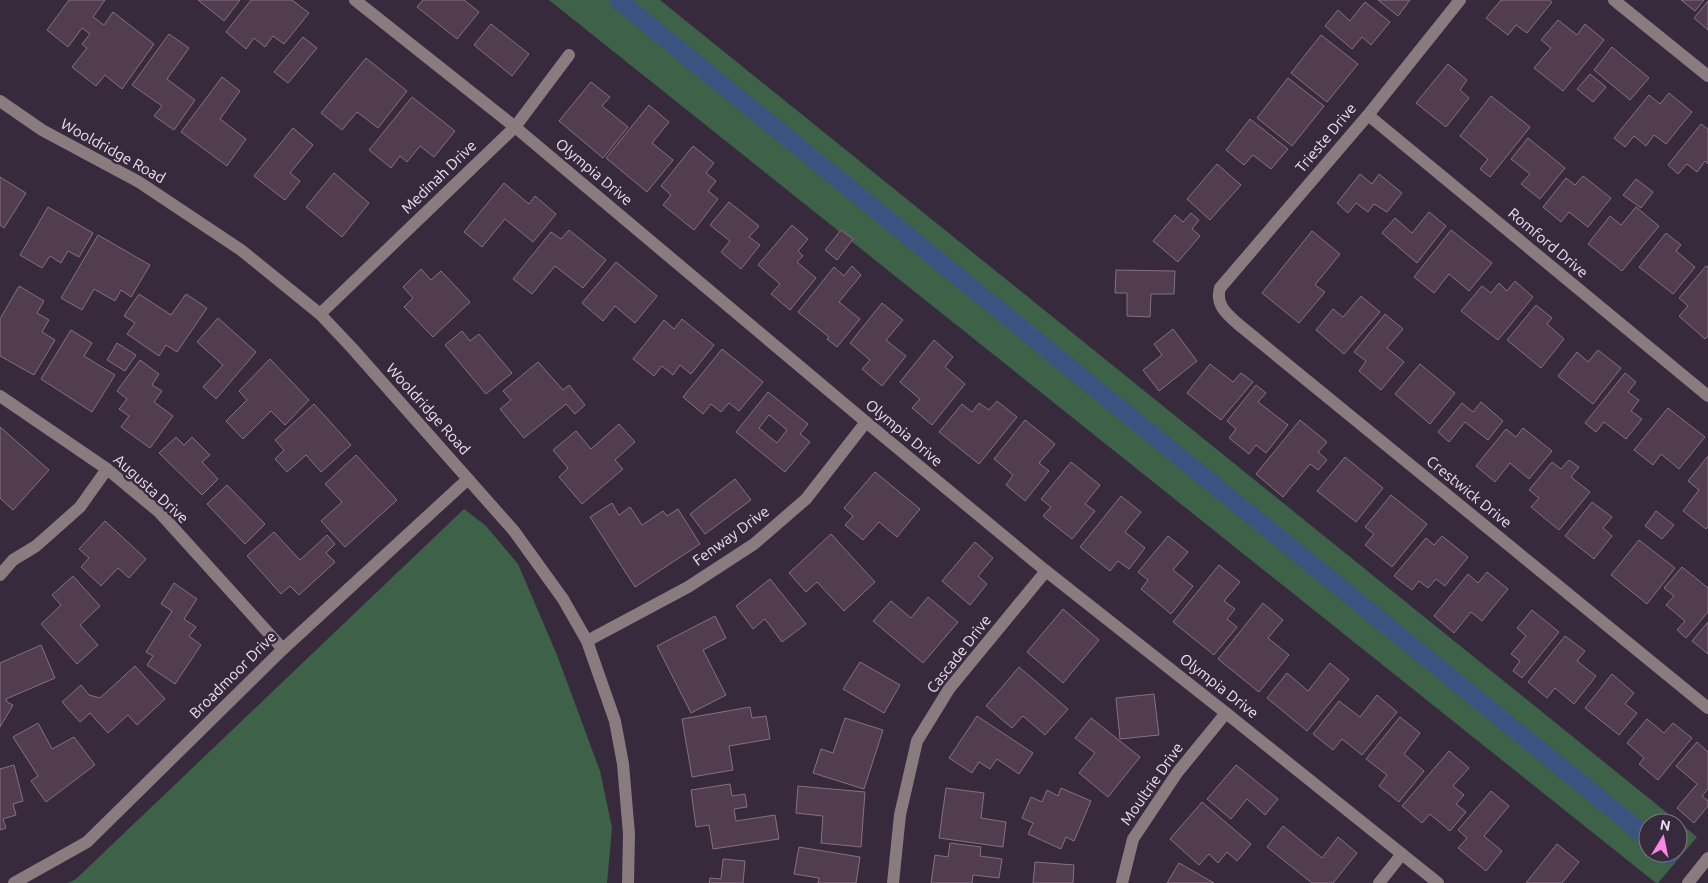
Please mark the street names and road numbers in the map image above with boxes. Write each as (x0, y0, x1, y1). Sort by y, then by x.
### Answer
street label: Trieste Drive (1292, 100, 1359, 176)
street label: Wooldridge Road (58, 115, 169, 186)
street label: Olympia Drive (553, 135, 636, 209)
street label: Medinah Drive (398, 137, 480, 217)
street label: Romford Drive (1505, 204, 1592, 281)
street label: Wooldridge Road (383, 360, 474, 458)
street label: Olympia Drive (863, 396, 946, 470)
street label: Augusta Drive (111, 451, 192, 527)
street label: Crestwick Drive (1423, 452, 1515, 531)
street label: Fenway Drive (689, 502, 772, 569)
street label: Cascade Drive (923, 611, 994, 696)
street label: Broadmoor Drive (186, 628, 280, 722)
street label: Olympia Drive (1177, 650, 1262, 721)
street label: Moultrie Drive (1117, 739, 1186, 828)

